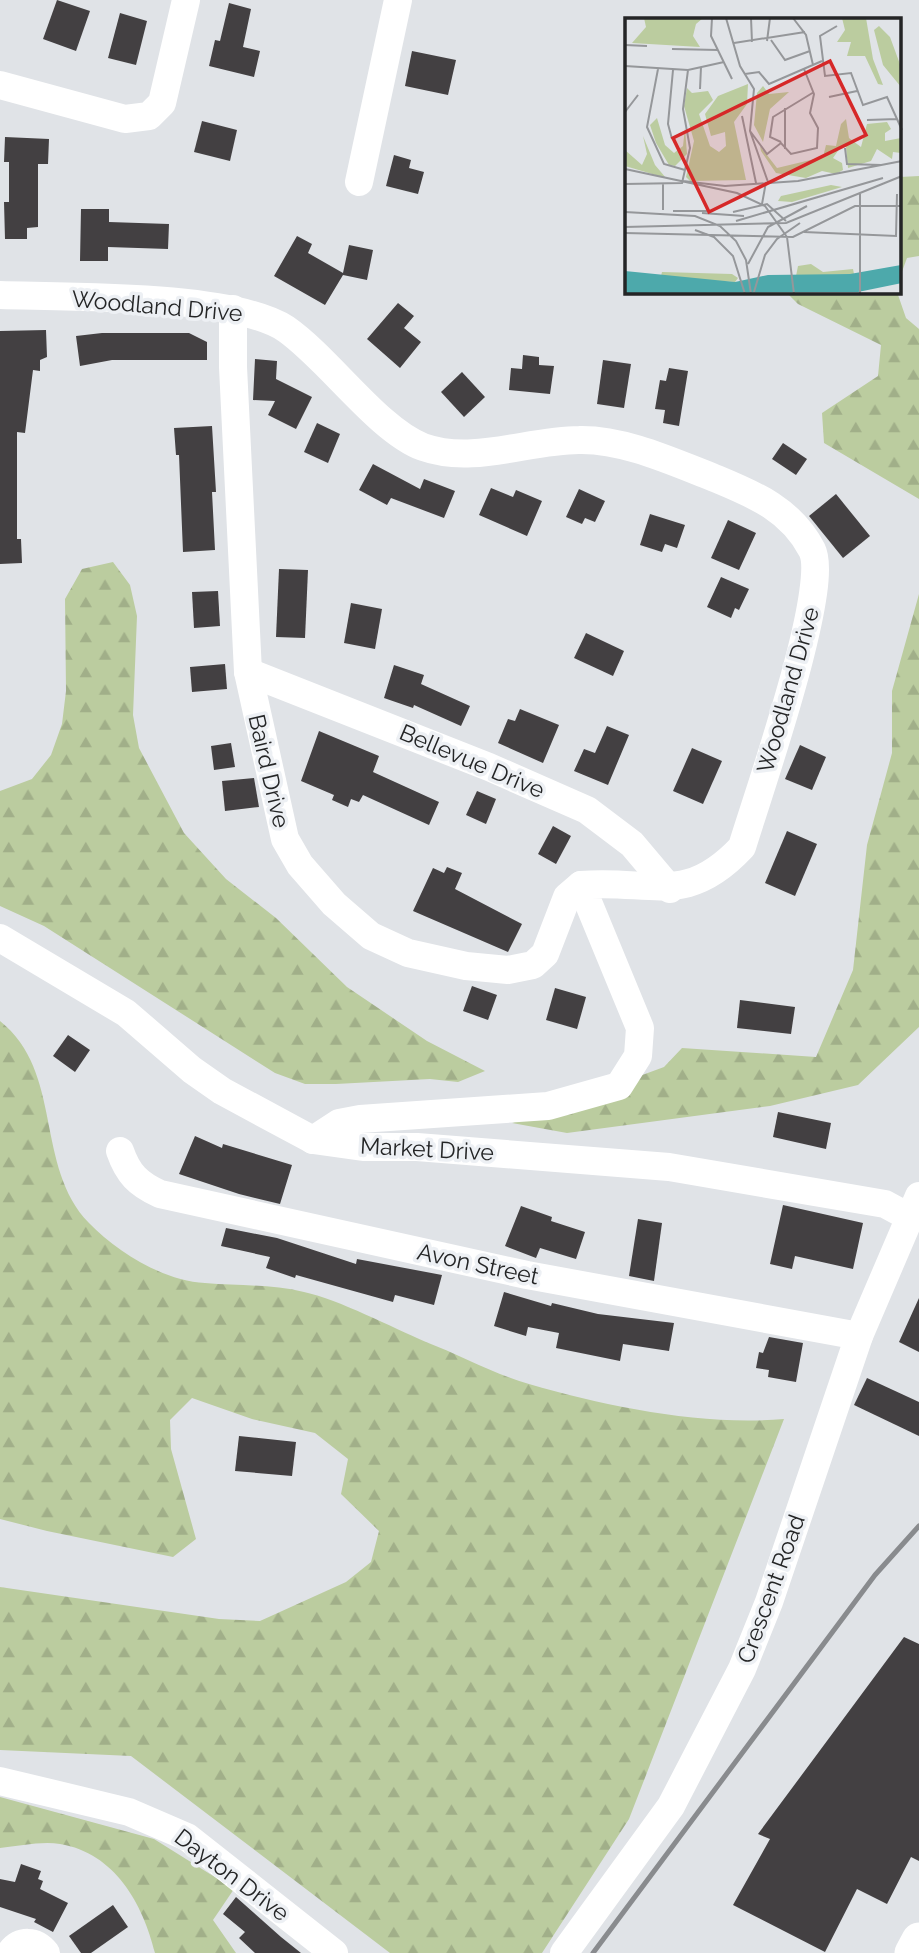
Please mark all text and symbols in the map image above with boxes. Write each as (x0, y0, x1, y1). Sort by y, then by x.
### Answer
inset map (625, 18, 902, 294)
street label: Woodland Drive (70, 285, 244, 326)
street label: Woodland Drive (751, 604, 824, 776)
street label: Baird Drive (243, 711, 296, 830)
street label: Bellevue Drive (396, 718, 549, 803)
street label: Market Drive (359, 1132, 495, 1165)
street label: Avon Street (415, 1237, 542, 1290)
street label: Crescent Road (731, 1511, 810, 1667)
street label: Dayton Drive (170, 1823, 295, 1926)

